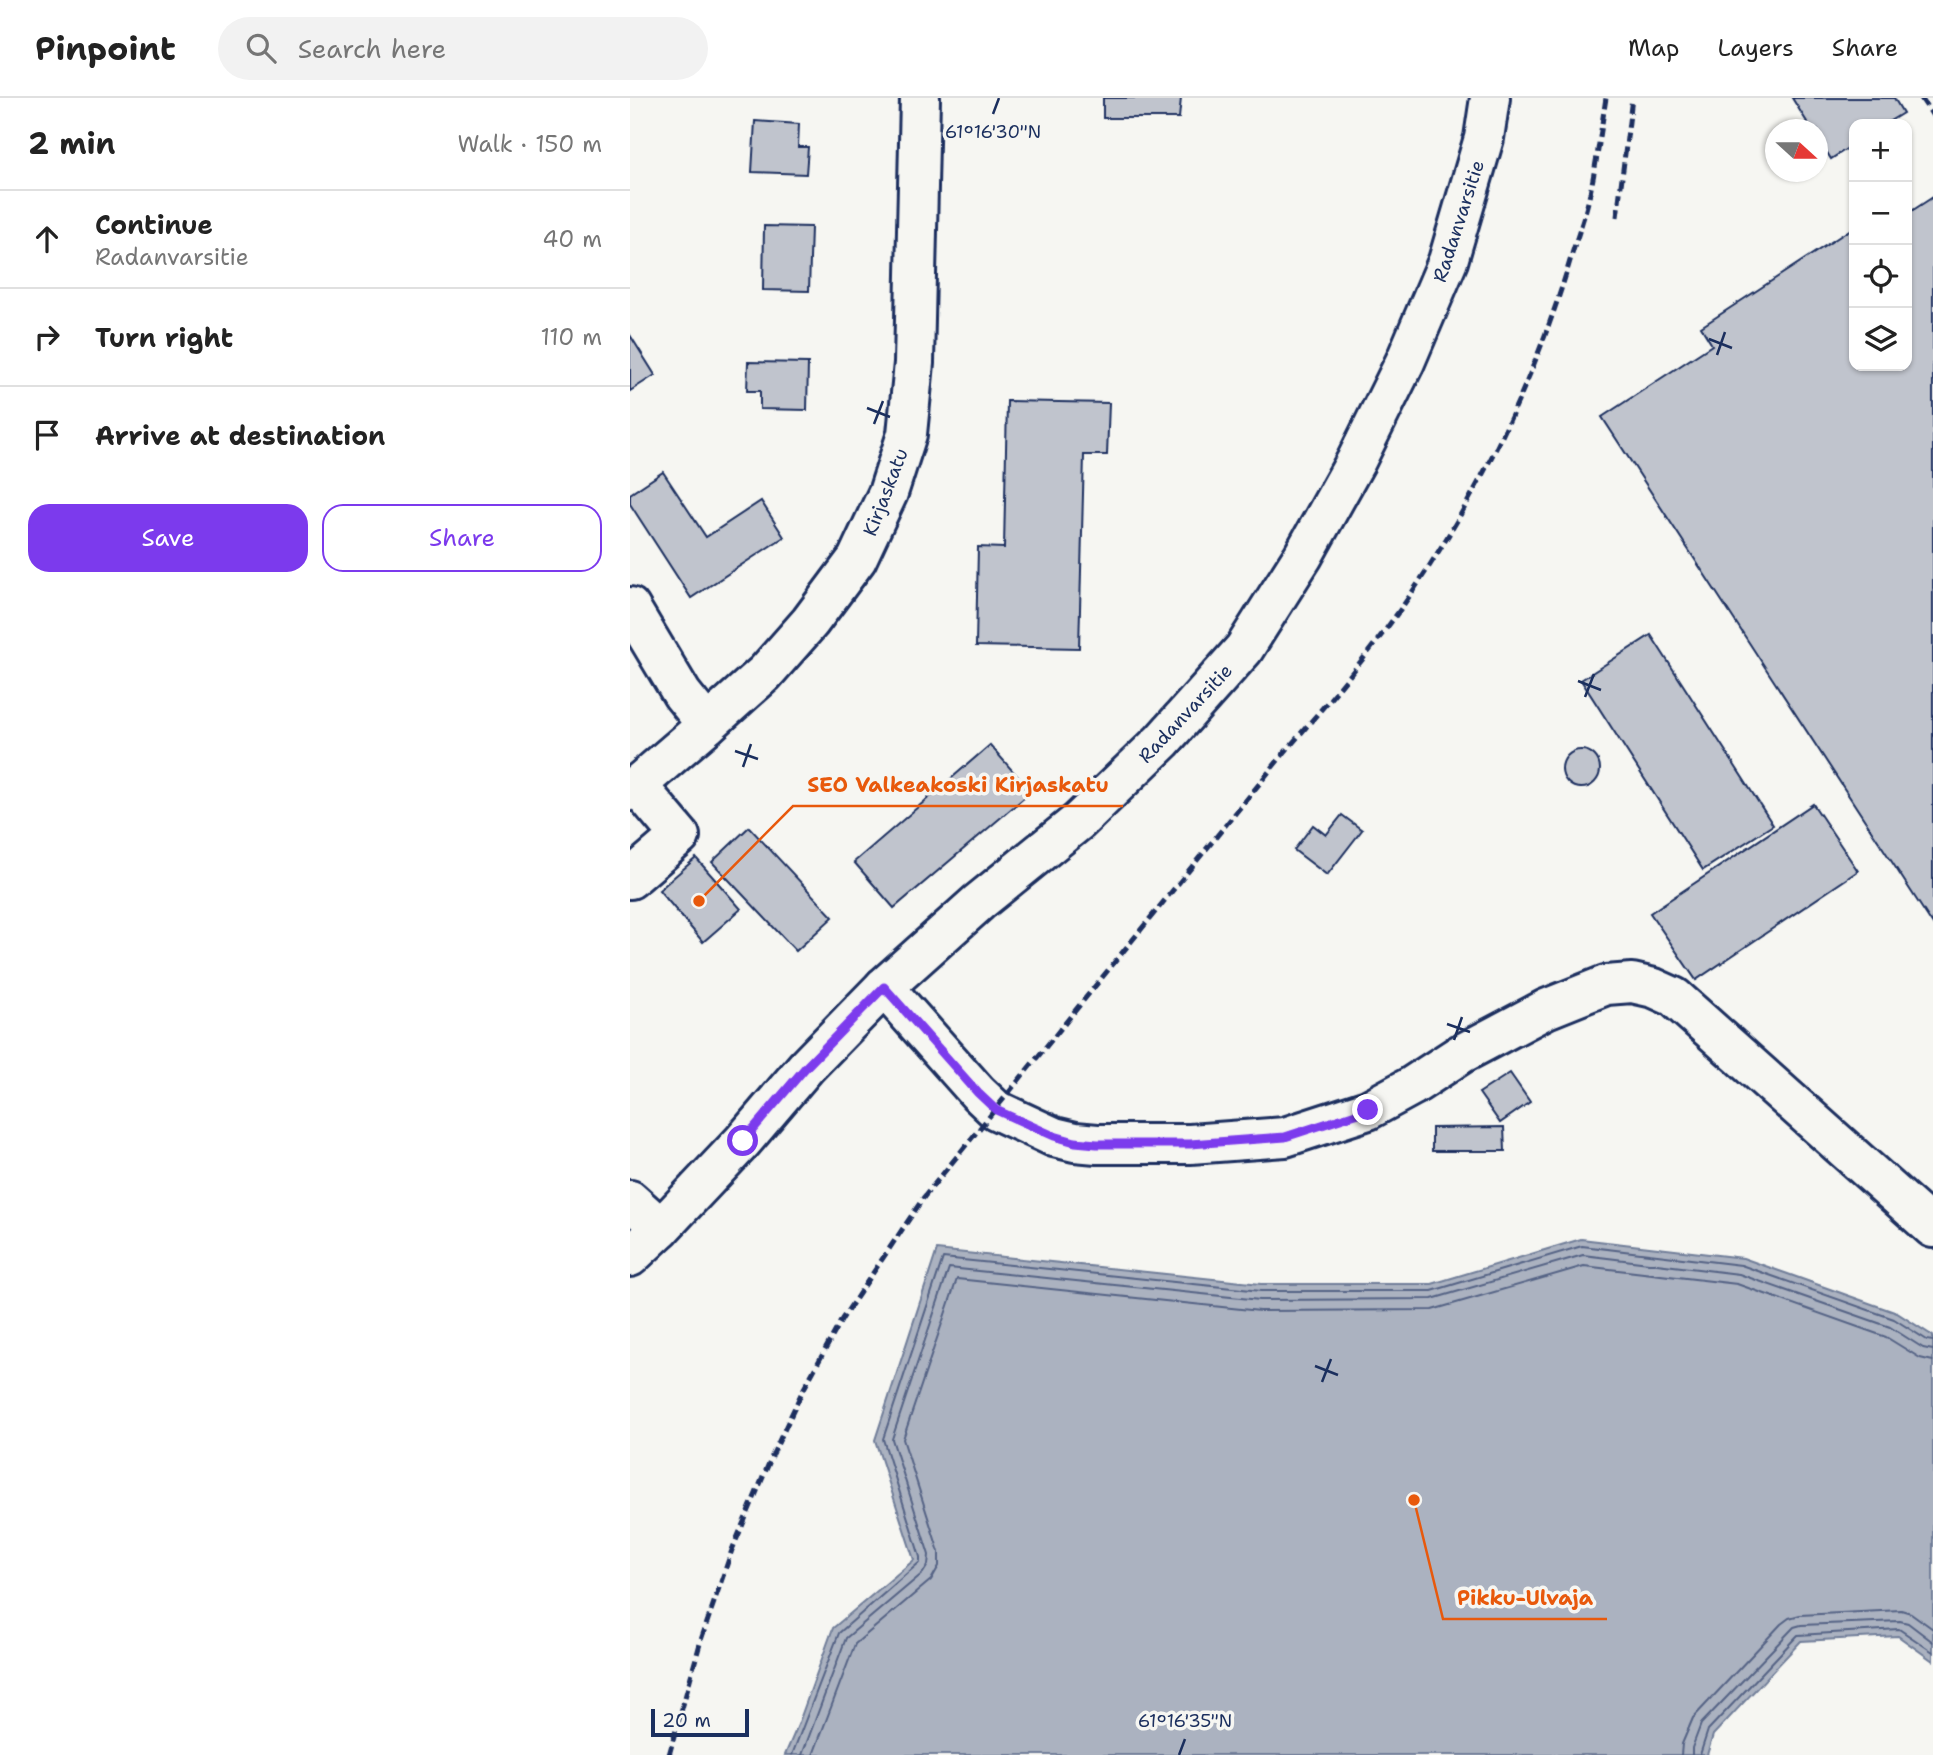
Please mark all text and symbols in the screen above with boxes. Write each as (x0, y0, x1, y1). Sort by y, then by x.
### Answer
search box (218, 17, 708, 80)
text: Pinpoint (35, 26, 176, 71)
icon: search (242, 29, 280, 67)
text: Search here (298, 31, 446, 66)
text: Map (1628, 32, 1679, 64)
text: Layers (1717, 32, 1794, 64)
text: Share (1832, 32, 1898, 64)
north arrow (1765, 119, 1828, 182)
map controls (1849, 119, 1912, 371)
button: + (1849, 119, 1912, 182)
text: 61°16'30"N (945, 120, 1041, 144)
text: 2 min (28, 123, 115, 164)
text: Walk · 150 m (457, 129, 602, 159)
street label: Radanvarsitie (1427, 157, 1490, 285)
button: − (1849, 182, 1912, 245)
text: Continue (95, 207, 213, 242)
icon: ahead (28, 220, 66, 258)
text: 40 m (542, 224, 602, 254)
text: Radanvarsitie (95, 242, 249, 272)
button: locate (1849, 245, 1912, 308)
button: layers (1849, 308, 1912, 371)
icon: right (28, 318, 66, 356)
text: Turn right (95, 320, 233, 355)
text: 110 m (540, 322, 602, 352)
icon: arrive (28, 416, 66, 454)
text: Arrive at destination (95, 418, 385, 453)
street label: Kirjaskatu (857, 445, 914, 540)
button: Save (28, 504, 308, 572)
button: Share (322, 504, 602, 572)
street label: Radanvarsitie (1133, 658, 1238, 768)
callout: SEO Valkeakoski Kirjaskatu (793, 764, 1123, 806)
text: SEO Valkeakoski Kirjaskatu (807, 771, 1109, 799)
route end (1352, 1094, 1383, 1125)
route start (727, 1125, 758, 1156)
callout: Pikku-Ulvaja (1443, 1577, 1607, 1619)
text: Pikku-Ulvaja (1457, 1584, 1594, 1612)
scale bar (651, 1706, 749, 1738)
text: 20 m (662, 1708, 711, 1733)
text: 61°16'35"N (1138, 1709, 1232, 1733)

